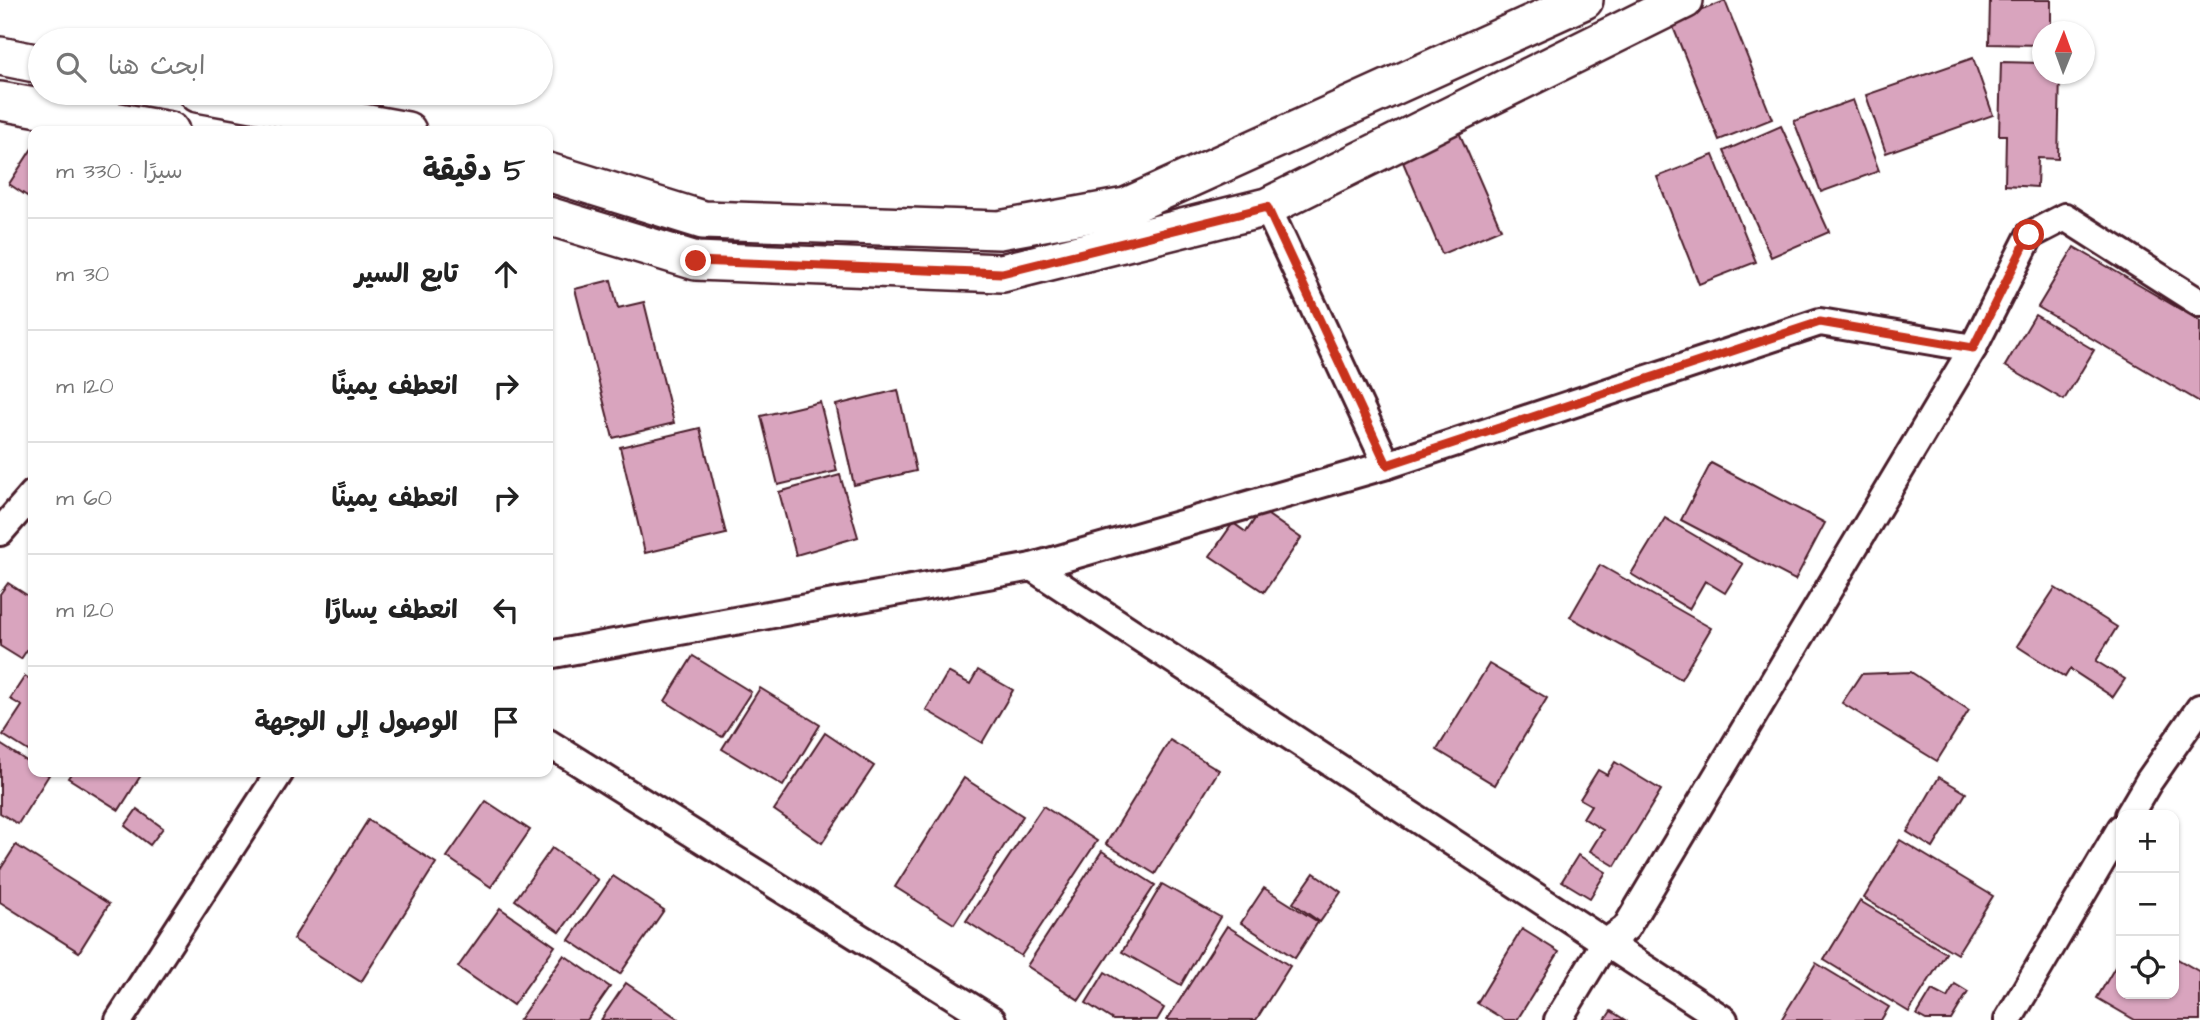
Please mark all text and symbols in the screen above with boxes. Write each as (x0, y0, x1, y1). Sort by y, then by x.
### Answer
north arrow (2032, 21, 2095, 84)
search box (28, 28, 553, 105)
icon: search (52, 48, 90, 86)
text: ابحث هنا (108, 48, 205, 84)
text: 5 دقيقة (423, 150, 525, 192)
text: سيرًا · 330 m (56, 155, 183, 187)
route start (2013, 219, 2044, 250)
route end (680, 245, 711, 276)
icon: ahead (487, 255, 525, 293)
text: تابع السير (355, 256, 458, 292)
text: 30 m (56, 258, 109, 290)
icon: right (487, 367, 525, 405)
text: انعطف يمينًا (331, 368, 458, 404)
text: 120 m (56, 370, 114, 402)
icon: right (487, 479, 525, 517)
text: انعطف يمينًا (331, 480, 458, 516)
text: 60 m (56, 482, 112, 514)
icon: left (487, 591, 525, 629)
text: انعطف يسارًا (325, 592, 458, 628)
text: 120 m (56, 594, 114, 626)
icon: arrive (487, 703, 525, 741)
text: الوصول إلى الوجهة (254, 704, 458, 740)
map controls (2116, 810, 2179, 999)
button: + (2116, 810, 2179, 873)
button: − (2116, 873, 2179, 936)
button: locate (2116, 936, 2179, 999)

